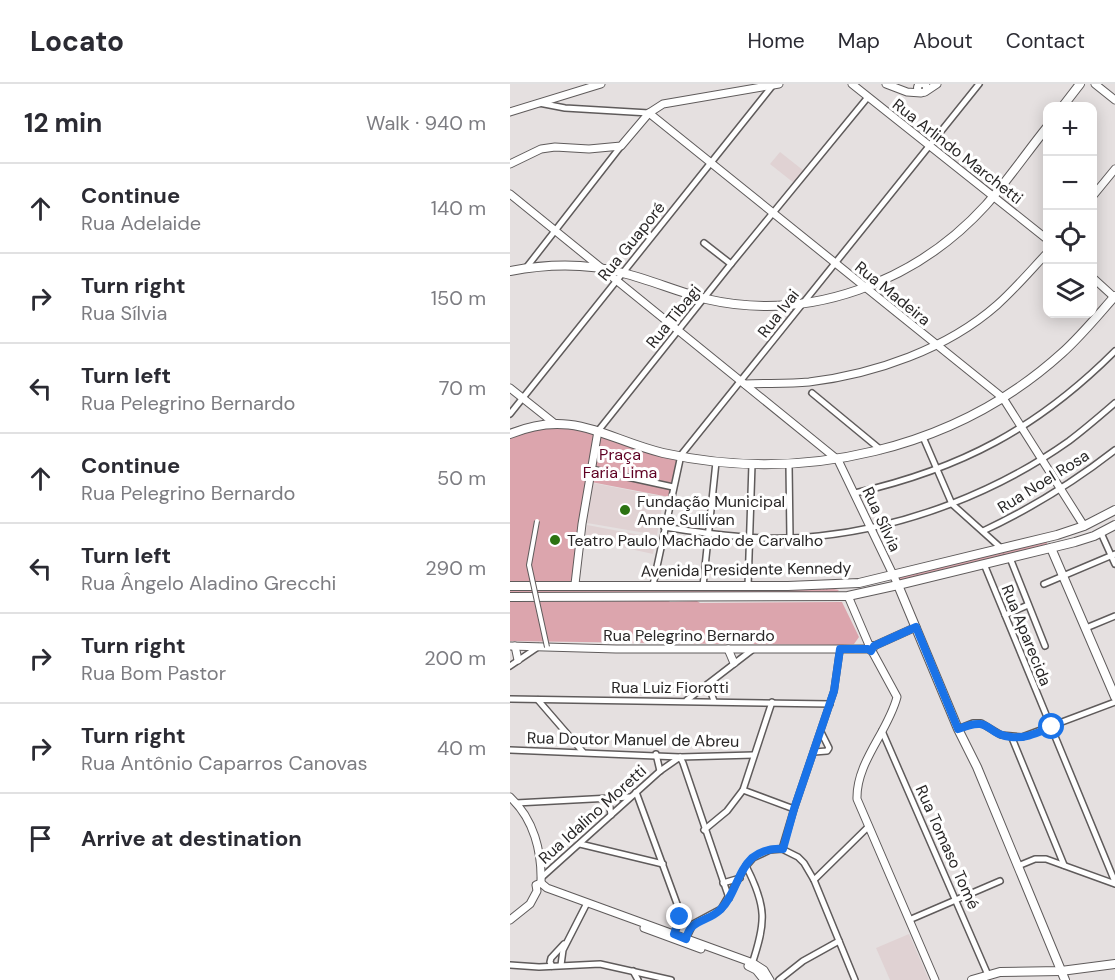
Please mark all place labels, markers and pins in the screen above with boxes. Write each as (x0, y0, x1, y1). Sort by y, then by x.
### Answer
place label: Fundação Municipal Anne Sullivan (637, 491, 785, 530)
marker: Fundação Municipal Anne Sullivan (618, 503, 632, 517)
place label: Teatro Paulo Machado de Carvalho (567, 530, 823, 551)
marker: Teatro Paulo Machado de Carvalho (548, 533, 562, 547)

